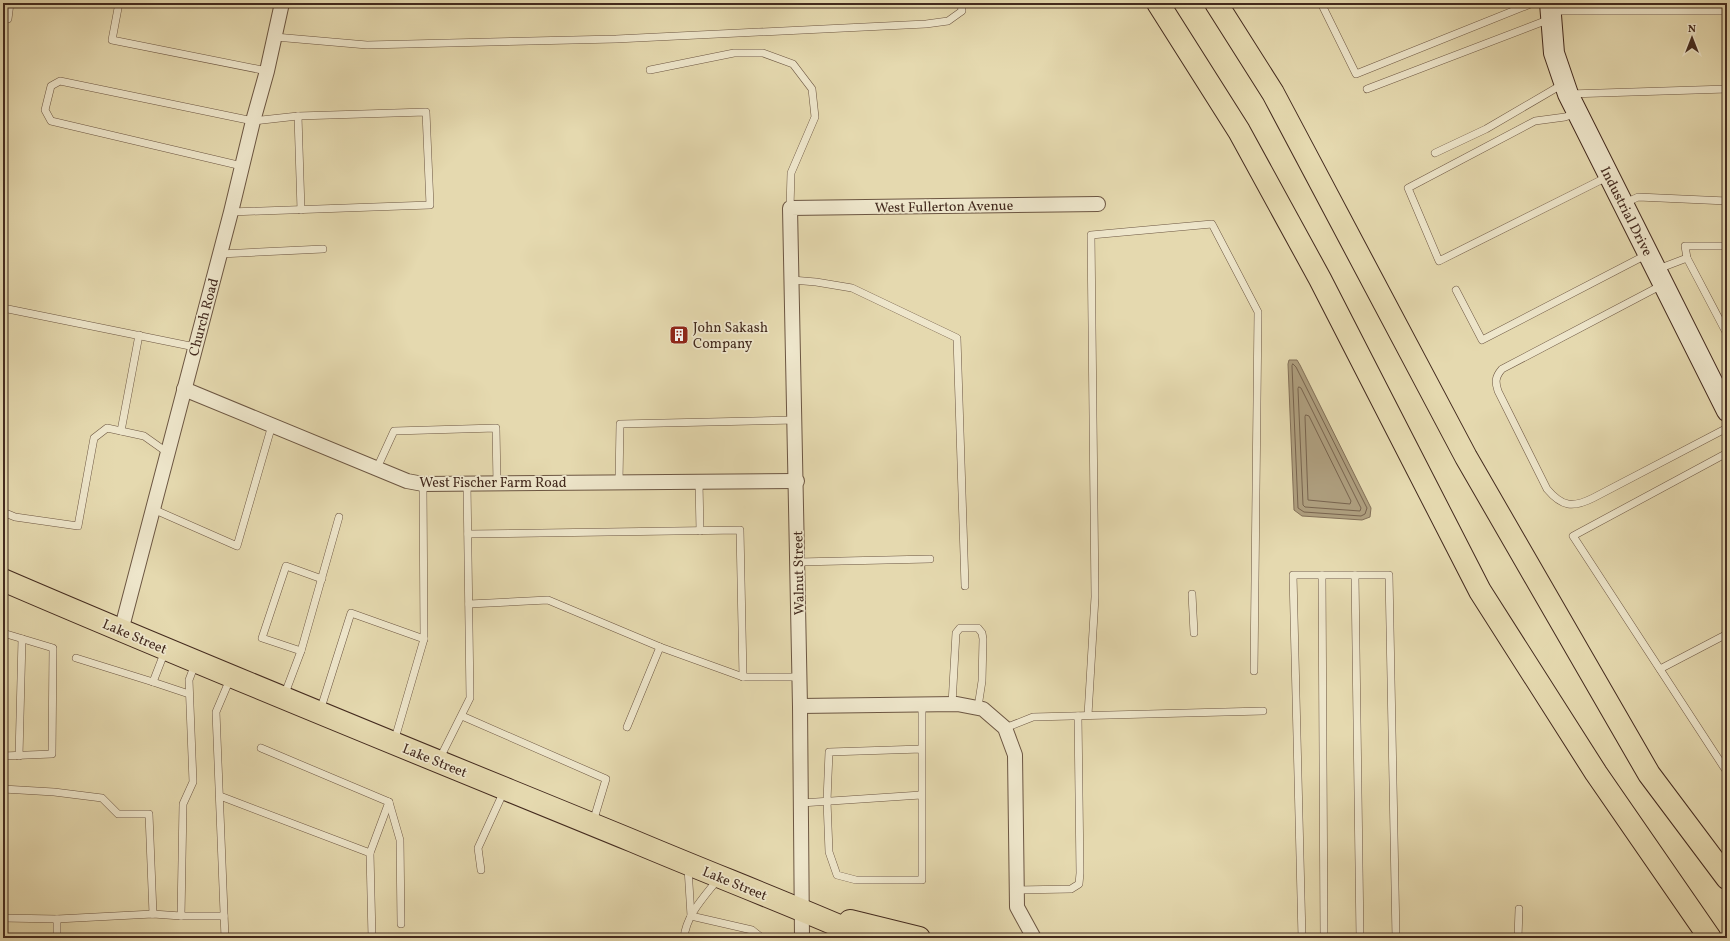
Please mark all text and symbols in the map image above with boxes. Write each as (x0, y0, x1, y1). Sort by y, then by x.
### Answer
north arrow (1672, 18, 1712, 58)
text: N (1688, 22, 1696, 37)
street label: Industrial Drive (1595, 164, 1657, 260)
street label: West Fullerton Avenue (875, 197, 1014, 218)
street label: Church Road (185, 276, 224, 358)
place label: John Sakash Company (693, 319, 768, 354)
building icon: John Sakash Company (668, 324, 690, 346)
street label: West Fischer Farm Road (419, 474, 567, 493)
street label: Walnut Street (789, 530, 810, 616)
street label: Lake Street (99, 615, 170, 660)
street label: Lake Street (399, 740, 470, 783)
street label: Lake Street (699, 863, 770, 906)

